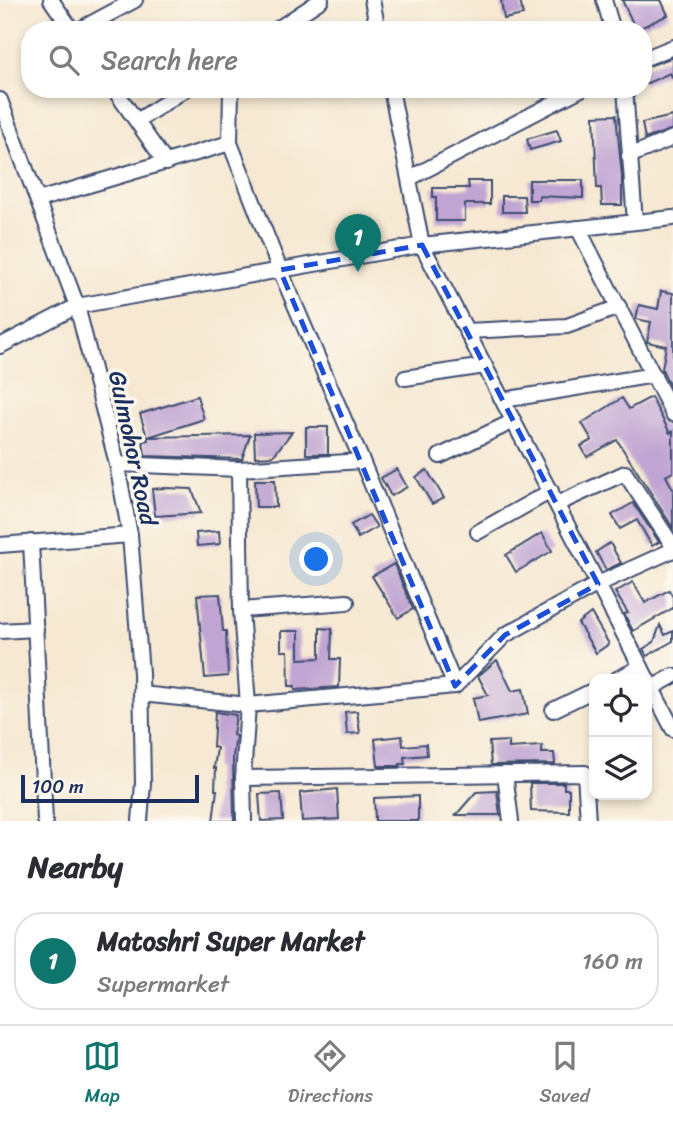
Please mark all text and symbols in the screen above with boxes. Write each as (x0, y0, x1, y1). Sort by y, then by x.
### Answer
search box (21, 21, 652, 98)
text: Search here (101, 37, 238, 83)
icon: search (45, 41, 83, 79)
pin: 1 (335, 214, 381, 272)
street label: Gulmohor Road (96, 367, 170, 531)
your location (299, 542, 333, 576)
map controls (589, 674, 652, 800)
button: locate (589, 674, 652, 737)
button: layers (589, 737, 652, 800)
text: 100 m (32, 770, 84, 803)
scale bar (21, 772, 200, 804)
text: Nearby (28, 840, 123, 894)
text: Matoshri Super Market (97, 918, 364, 964)
text: 1 (48, 941, 58, 982)
text: 160 m (582, 941, 643, 982)
text: Supermarket (97, 964, 229, 1005)
tab: Map (83, 1037, 121, 1112)
tab: Directions (288, 1037, 373, 1112)
tab: Saved (540, 1037, 590, 1112)

